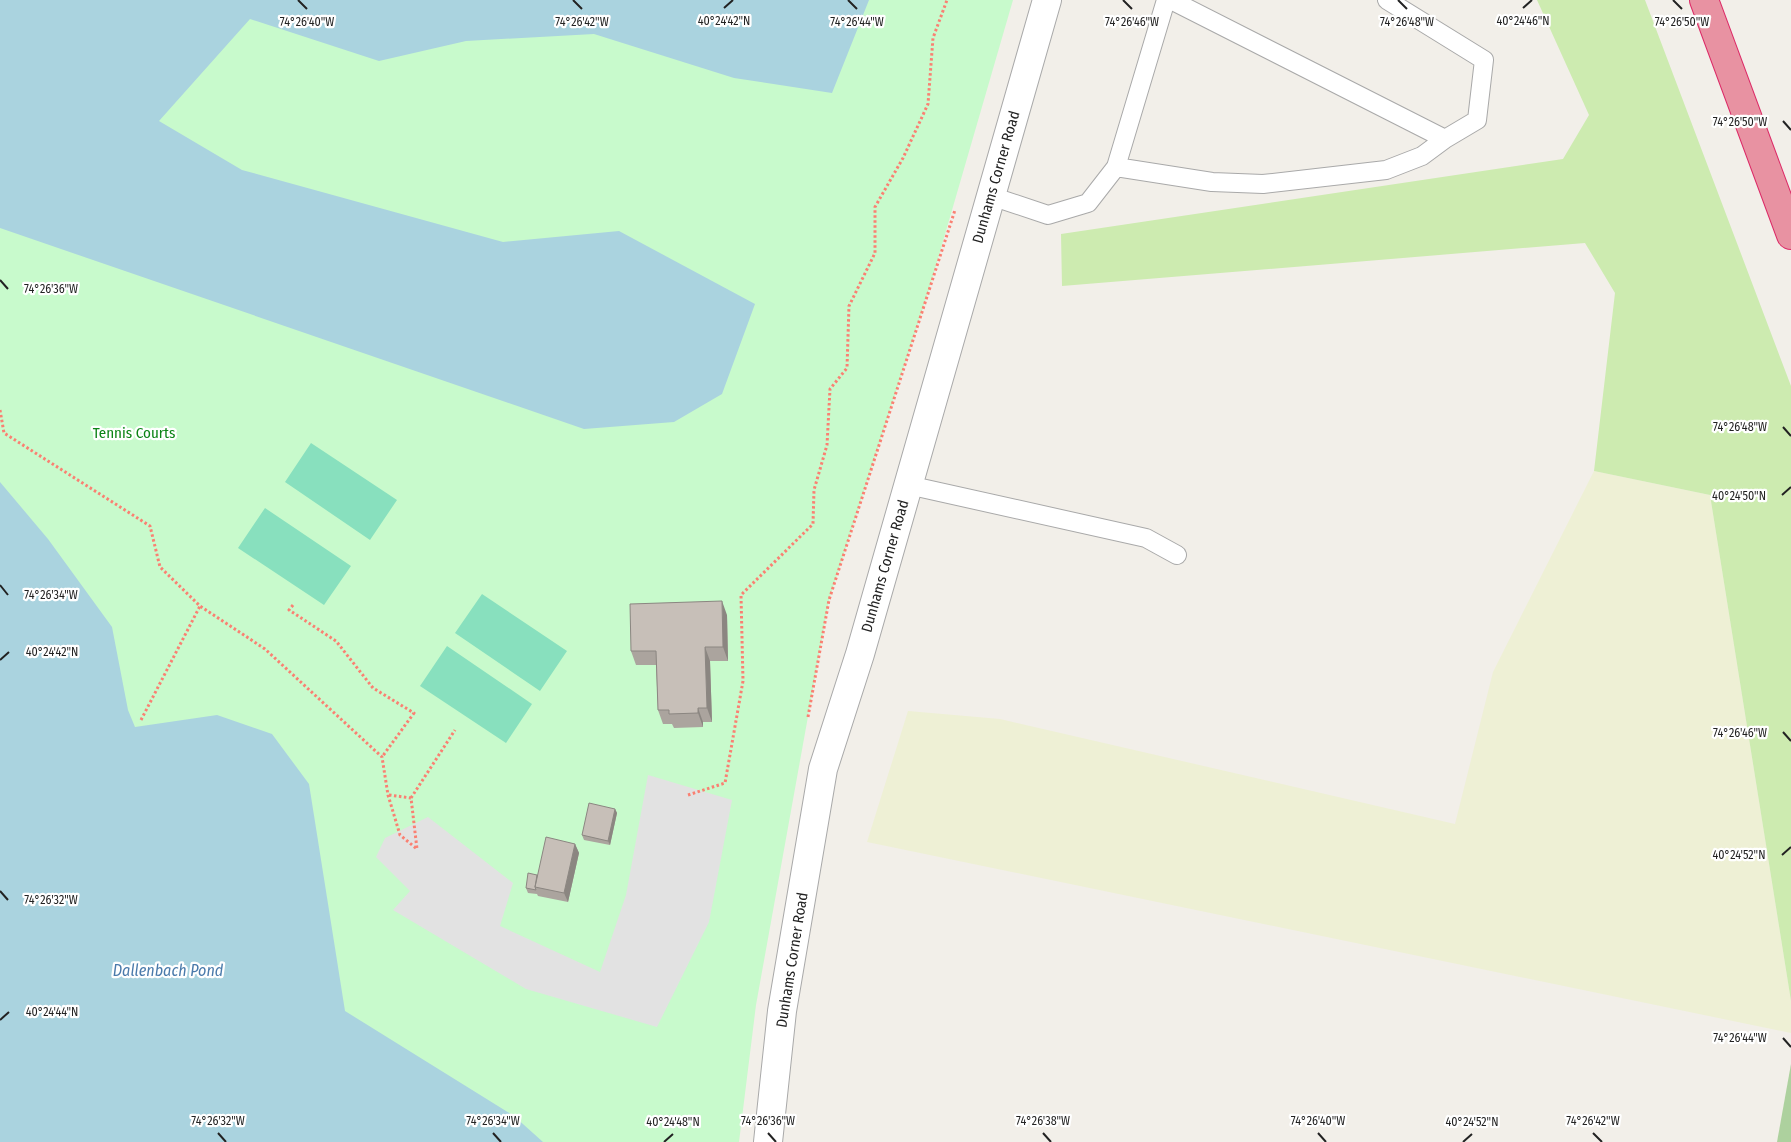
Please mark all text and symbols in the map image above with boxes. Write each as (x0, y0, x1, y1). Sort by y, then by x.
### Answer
text: 40°24'42"N (698, 14, 750, 28)
text: 40°24'46"N (1496, 14, 1550, 28)
text: 74°26'40"W (280, 15, 334, 29)
text: 74°26'42"W (555, 15, 609, 29)
text: 74°26'44"W (830, 15, 884, 29)
text: 74°26'46"W (1105, 15, 1159, 29)
text: 74°26'48"W (1380, 15, 1434, 29)
text: 74°26'50"W (1655, 15, 1709, 29)
street label: Dunhams Corner Road (968, 109, 1024, 245)
text: 74°26'50"W (1713, 115, 1767, 129)
text: 74°26'36"W (24, 282, 78, 296)
text: 74°26'48"W (1713, 420, 1767, 434)
park label: Tennis Courts (93, 424, 175, 442)
text: 40°24'50"N (1712, 489, 1766, 503)
street label: Dunhams Corner Road (857, 498, 913, 634)
text: 74°26'34"W (24, 588, 78, 602)
text: 40°24'42"N (26, 645, 78, 659)
text: 74°26'46"W (1713, 726, 1767, 740)
text: 40°24'52"N (1713, 848, 1765, 862)
street label: Dunhams Corner Road (772, 891, 812, 1029)
text: 74°26'32"W (24, 893, 78, 907)
water label: Dallenbach Pond (113, 961, 224, 980)
text: 40°24'44"N (26, 1005, 78, 1019)
text: 74°26'44"W (1713, 1031, 1767, 1045)
text: 74°26'32"W (191, 1114, 245, 1128)
text: 74°26'34"W (466, 1114, 520, 1128)
text: 74°26'36"W (741, 1114, 795, 1128)
text: 74°26'38"W (1016, 1114, 1070, 1128)
text: 74°26'40"W (1291, 1114, 1345, 1128)
text: 74°26'42"W (1566, 1114, 1620, 1128)
text: 40°24'48"N (646, 1115, 700, 1129)
text: 40°24'52"N (1446, 1115, 1498, 1129)

